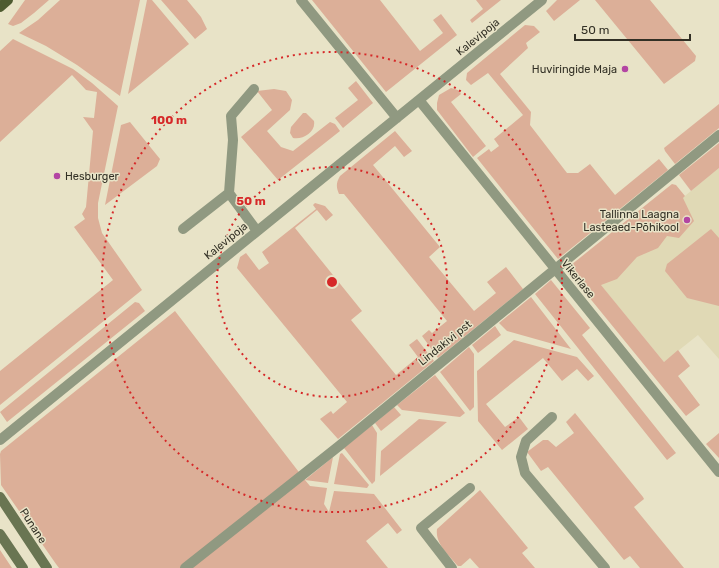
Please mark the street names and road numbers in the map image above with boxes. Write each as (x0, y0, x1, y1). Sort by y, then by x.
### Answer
street label: Kalevipoja (454, 16, 502, 58)
street label: Kalevipoja (202, 220, 250, 262)
street label: Vikerlase (558, 257, 598, 301)
street label: Lindakivi pst (416, 317, 475, 368)
street label: Punane (17, 506, 49, 546)

